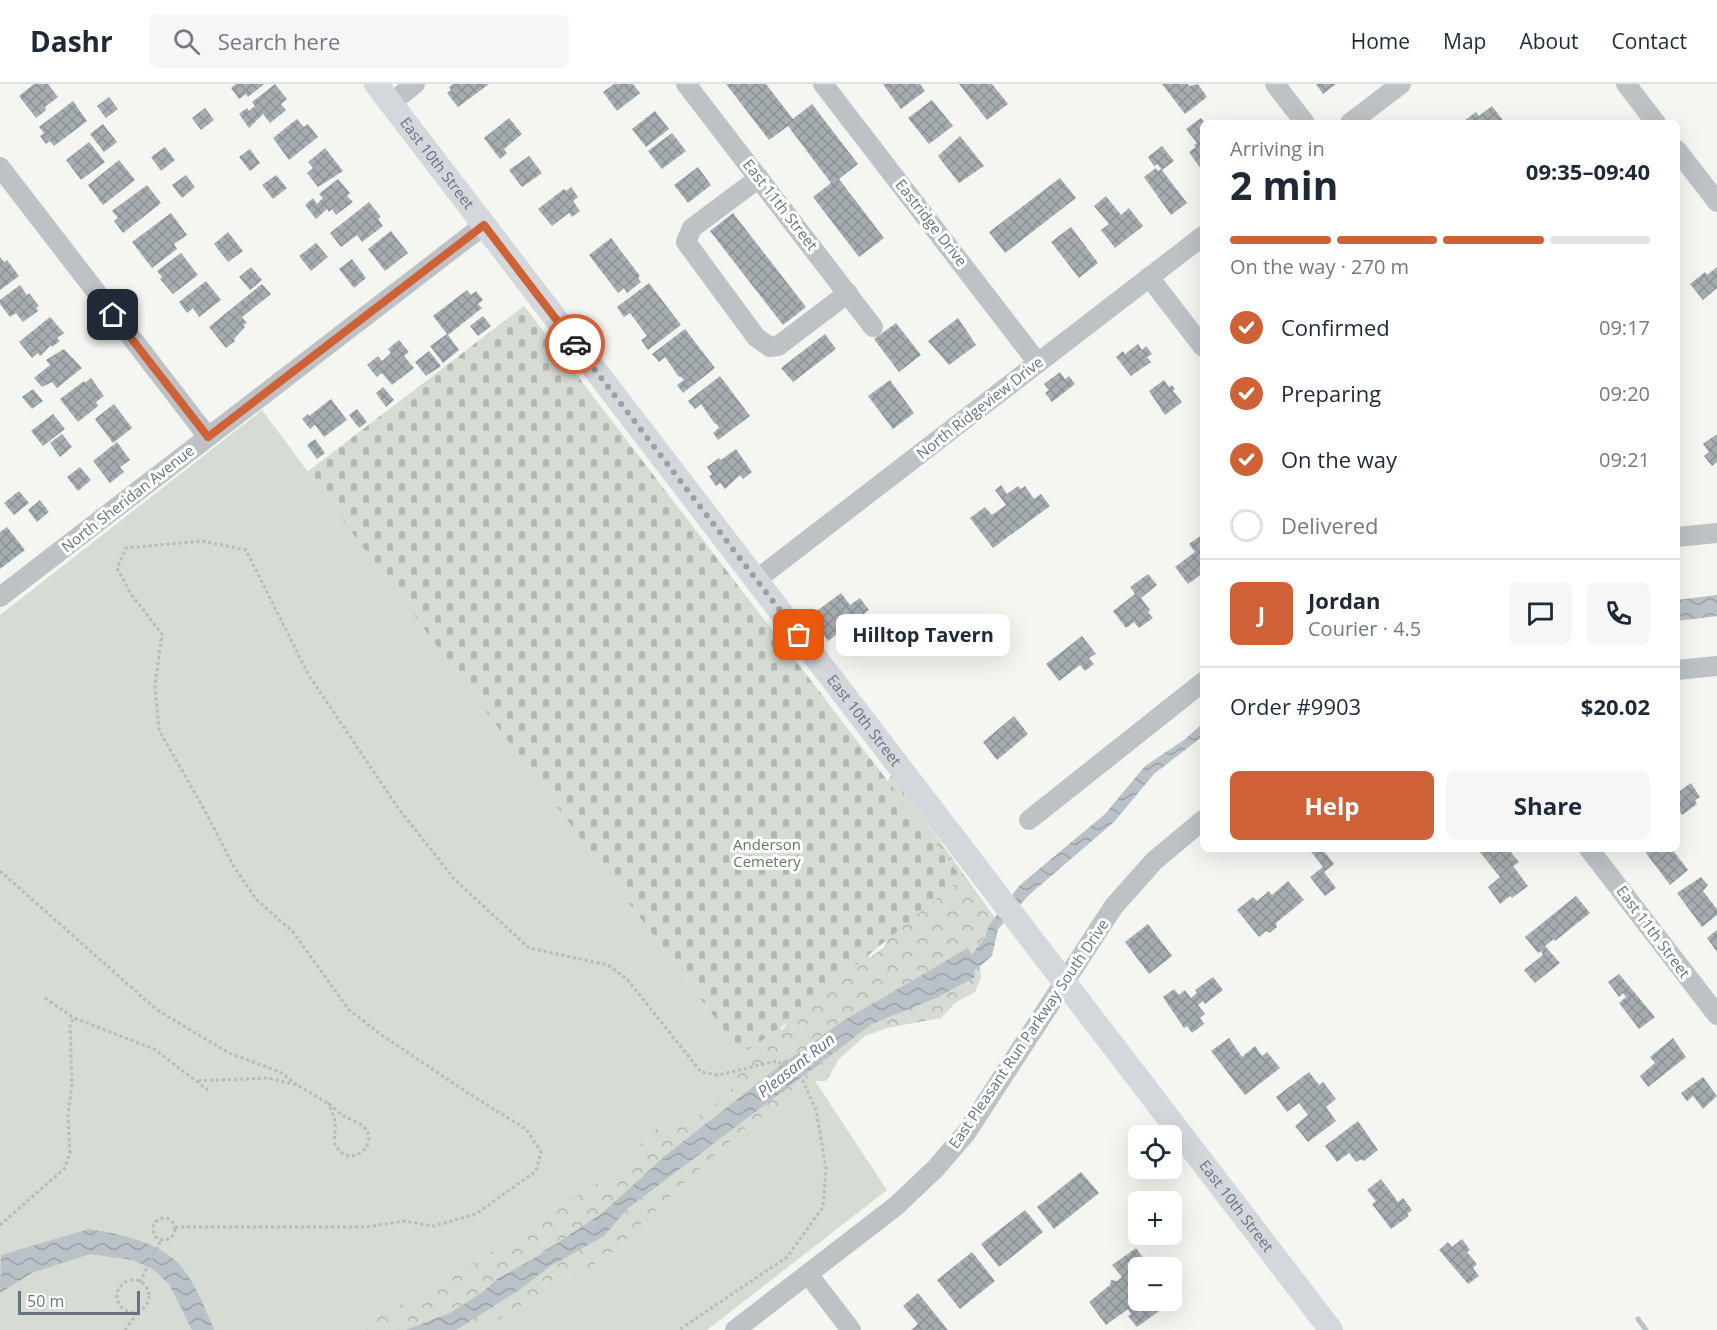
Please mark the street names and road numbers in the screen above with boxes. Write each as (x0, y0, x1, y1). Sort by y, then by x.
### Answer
street label: East 10th Street (396, 113, 479, 213)
street label: East 11th Street (739, 155, 823, 254)
street label: Eastridge Drive (891, 175, 972, 270)
street label: North Ridgeview Drive (912, 351, 1047, 463)
street label: North Sheridan Avenue (57, 440, 198, 556)
street label: East 10th Street (823, 670, 906, 770)
street label: East 11th Street (1613, 881, 1695, 982)
street label: East Pleasant Run Parkway South Drive (944, 915, 1113, 1152)
street label: East 10th Street (1195, 1156, 1279, 1256)

